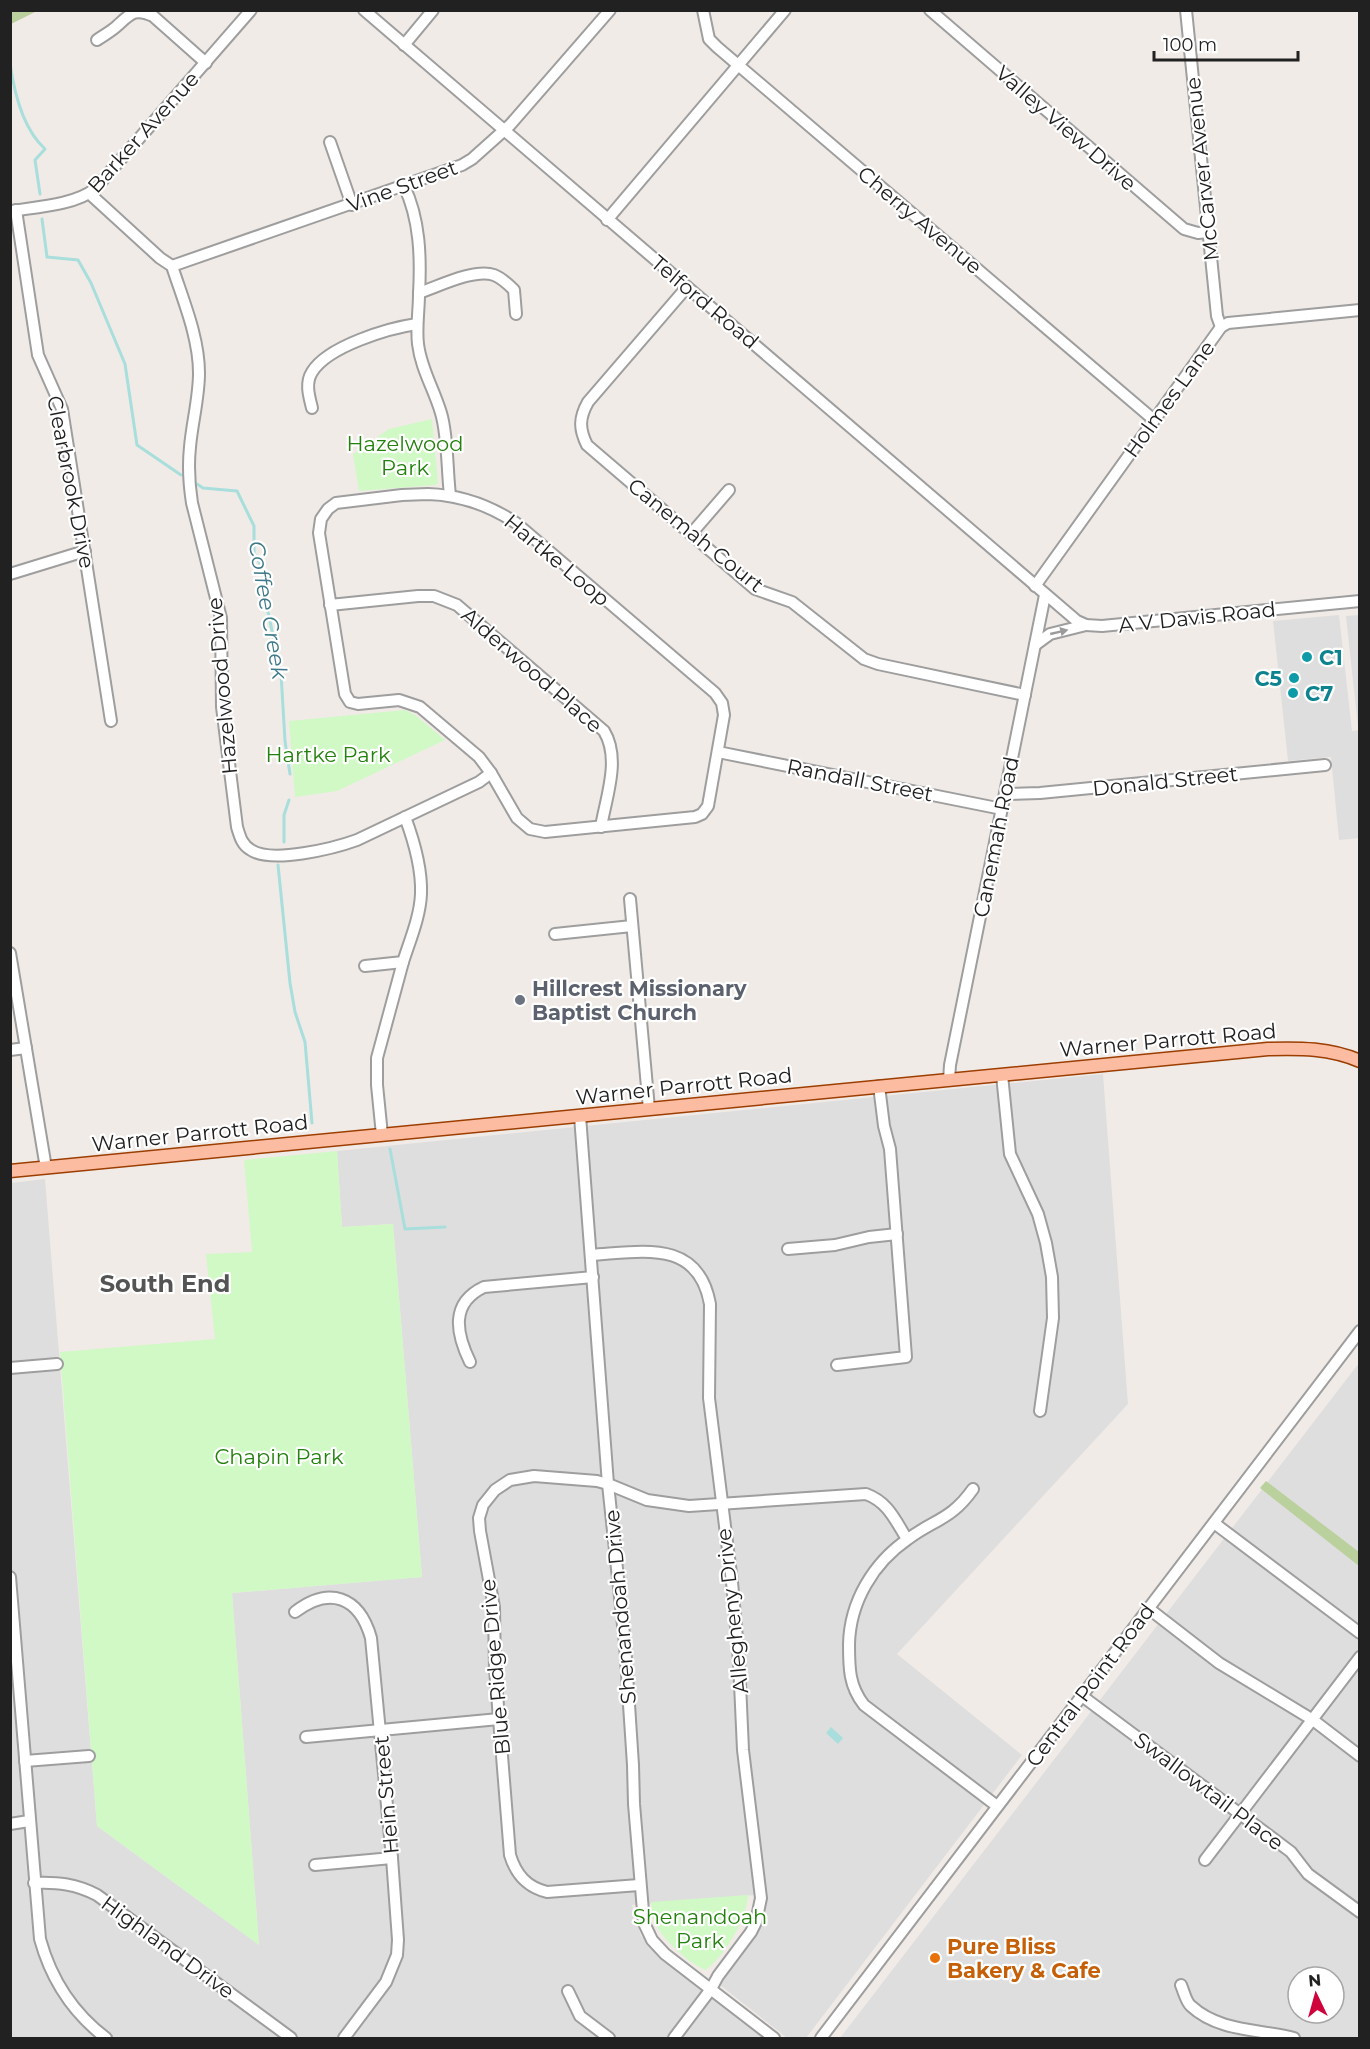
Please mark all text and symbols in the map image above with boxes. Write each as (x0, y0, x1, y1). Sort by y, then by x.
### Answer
scale bar (1154, 24, 1298, 62)
text: 100 m (1163, 34, 1217, 56)
street label: Valley View Drive (991, 60, 1141, 196)
street label: Barker Avenue (82, 66, 204, 198)
street label: McCarver Avenue (1180, 76, 1224, 262)
street label: Vine Street (343, 154, 461, 218)
street label: Cherry Avenue (853, 161, 987, 279)
street label: Telford Road (646, 250, 764, 354)
street label: Holmes Lane (1118, 336, 1220, 462)
street label: Clearbrook Drive (42, 394, 100, 570)
park label: Hazelwood Park (346, 431, 464, 480)
street label: Canemah Court (623, 473, 769, 597)
street label: Hartke Loop (499, 509, 615, 611)
water label: Coffee Creek (243, 539, 294, 682)
street label: Hazelwood Drive (202, 596, 242, 776)
street label: A V Davis Road (1117, 596, 1277, 638)
street label: Alderwood Place (457, 602, 607, 738)
one-way arrow (1050, 627, 1069, 636)
place label: C1 (1319, 645, 1343, 670)
marker: C1 (1300, 650, 1314, 664)
place label: C5 (1255, 666, 1282, 691)
marker: C5 (1287, 671, 1301, 685)
place label: C7 (1305, 681, 1333, 706)
marker: C7 (1286, 686, 1300, 700)
park label: Hartke Park (266, 742, 391, 767)
street label: Randall Street (785, 754, 935, 806)
street label: Canemah Road (968, 754, 1024, 920)
street label: Donald Street (1091, 761, 1239, 801)
place label: Hillcrest Missionary Baptist Church (532, 976, 747, 1025)
marker: Hillcrest Missionary Baptist Church (513, 993, 527, 1007)
street label: Warner Parrott Road (1059, 1018, 1277, 1062)
street label: Warner Parrott Road (575, 1062, 793, 1110)
street label: Warner Parrott Road (91, 1109, 309, 1157)
district label: South End (100, 1269, 230, 1298)
park label: Chapin Park (214, 1444, 344, 1469)
street label: Shenandoah Drive (599, 1509, 641, 1705)
street label: Allegheny Drive (711, 1527, 753, 1695)
street label: Blue Ridge Drive (475, 1578, 515, 1756)
street label: Central Point Road (1021, 1599, 1159, 1771)
street label: Swallowtail Place (1129, 1727, 1289, 1855)
street label: Hein Street (368, 1735, 404, 1855)
street label: Highland Drive (97, 1890, 239, 2004)
park label: Shenandoah Park (633, 1904, 767, 1953)
place label: Pure Bliss Bakery & Cafe (947, 1934, 1101, 1983)
marker: Pure Bliss Bakery & Cafe (928, 1951, 942, 1965)
north arrow (1286, 1965, 1346, 2025)
text: N (1307, 1971, 1322, 1991)

